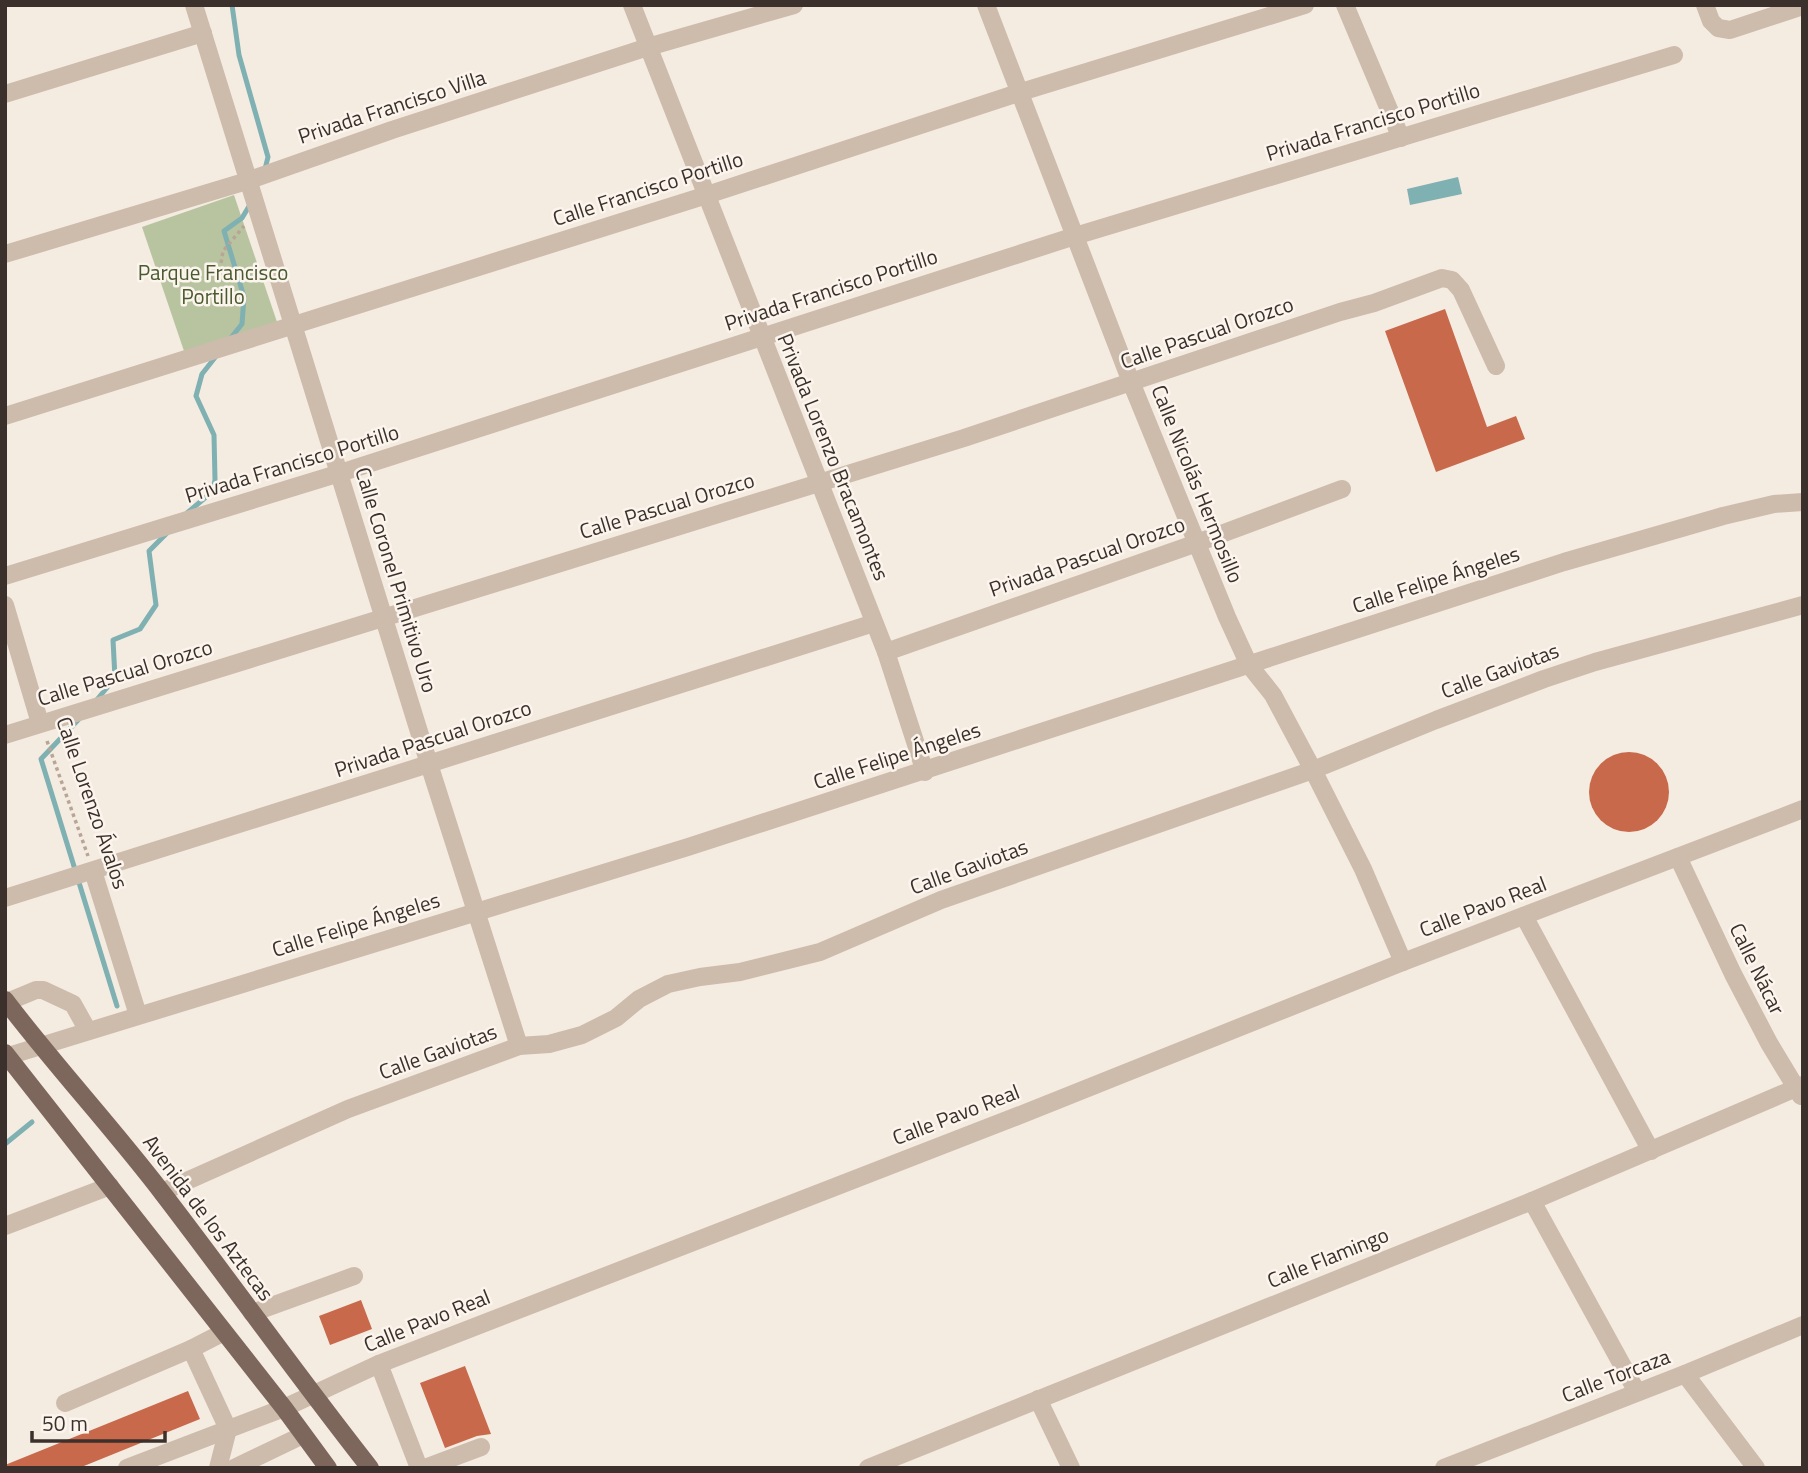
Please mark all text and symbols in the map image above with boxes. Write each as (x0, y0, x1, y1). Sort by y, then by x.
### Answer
street label: Privada Francisco Villa (294, 60, 490, 152)
street label: Privada Francisco Portillo (1262, 73, 1484, 169)
street label: Calle Francisco Portillo (548, 142, 747, 234)
street label: Privada Francisco Portillo (720, 239, 941, 339)
park label: Parque Francisco Portillo (138, 256, 288, 312)
street label: Calle Pascual Orozco (1116, 287, 1298, 377)
street label: Privada Lorenzo Bracamontes (770, 328, 898, 585)
street label: Calle Nicolás Hermosillo (1144, 380, 1252, 588)
street label: Privada Francisco Portillo (181, 415, 403, 511)
street label: Calle Coronel Primitivo Uro (347, 463, 447, 696)
street label: Calle Pascual Orozco (575, 463, 758, 547)
street label: Privada Pascual Orozco (984, 507, 1189, 605)
street label: Calle Felipe Ángeles (1348, 537, 1524, 621)
street label: Calle Pascual Orozco (33, 630, 216, 714)
street label: Calle Gaviotas (1436, 634, 1563, 706)
street label: Privada Pascual Orozco (330, 691, 535, 785)
street label: Calle Lorenzo Ávalos (48, 712, 137, 893)
street label: Calle Felipe Ángeles (809, 713, 985, 797)
street label: Calle Gaviotas (905, 830, 1032, 902)
street label: Calle Pavo Real (1414, 867, 1551, 945)
street label: Calle Felipe Ángeles (268, 883, 444, 965)
street label: Calle Nácar (1722, 917, 1794, 1020)
street label: Calle Gaviotas (374, 1015, 501, 1087)
street label: Calle Pavo Real (887, 1075, 1024, 1153)
street label: Avenida de los Aztecas (136, 1128, 282, 1307)
street label: Calle Flamingo (1262, 1218, 1393, 1296)
street label: Calle Pavo Real (359, 1280, 495, 1360)
street label: Calle Torcaza (1557, 1340, 1675, 1410)
scale bar (32, 1400, 164, 1444)
text: 50 m (42, 1407, 88, 1439)

